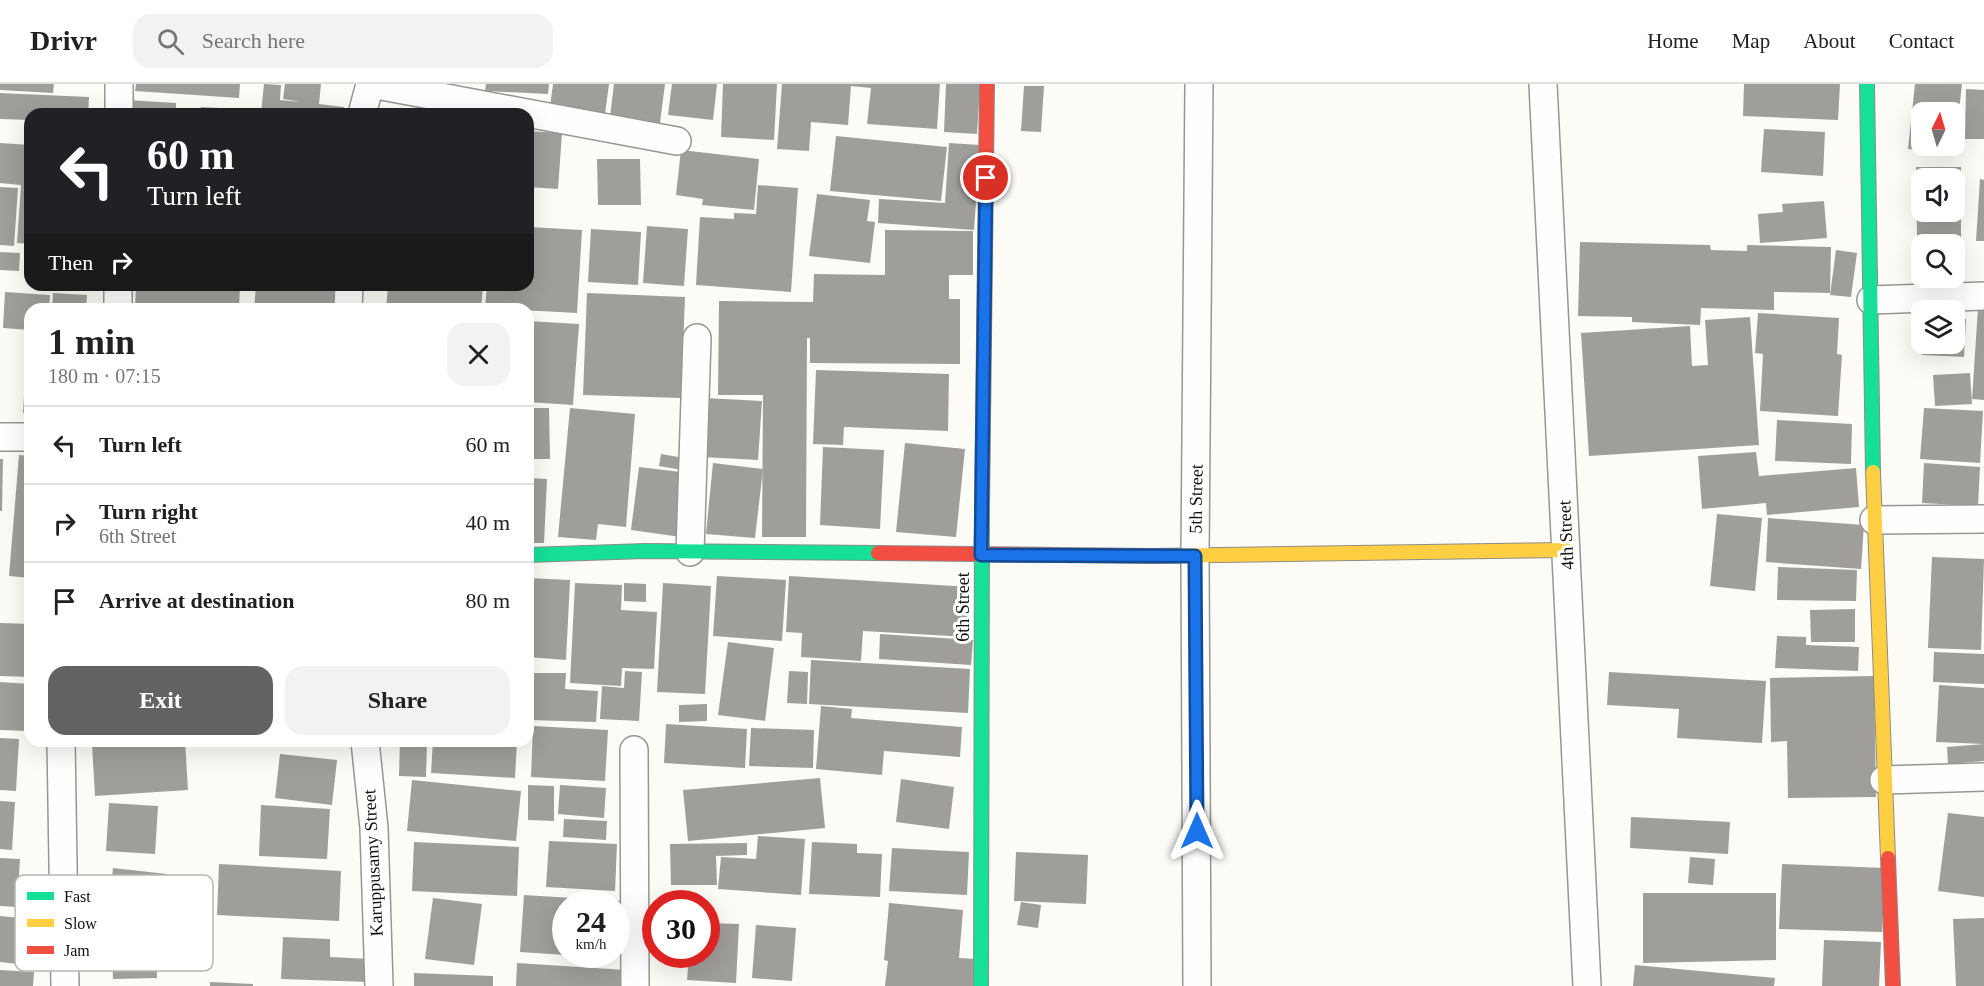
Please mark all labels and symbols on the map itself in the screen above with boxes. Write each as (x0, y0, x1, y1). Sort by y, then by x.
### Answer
north arrow (1911, 102, 1965, 156)
pin (960, 152, 1011, 203)
street label: 5th Street (1185, 464, 1207, 534)
street label: 4th Street (1554, 500, 1578, 570)
street label: 6th Street (953, 572, 973, 642)
street label: Karuppusamy Street (359, 789, 387, 937)
position arrow (1165, 799, 1229, 863)
legend (15, 875, 213, 971)
text: Fast (64, 888, 91, 905)
speed limit sign: 30 (642, 890, 720, 968)
text: Slow (64, 915, 97, 932)
text: Jam (64, 942, 90, 959)

